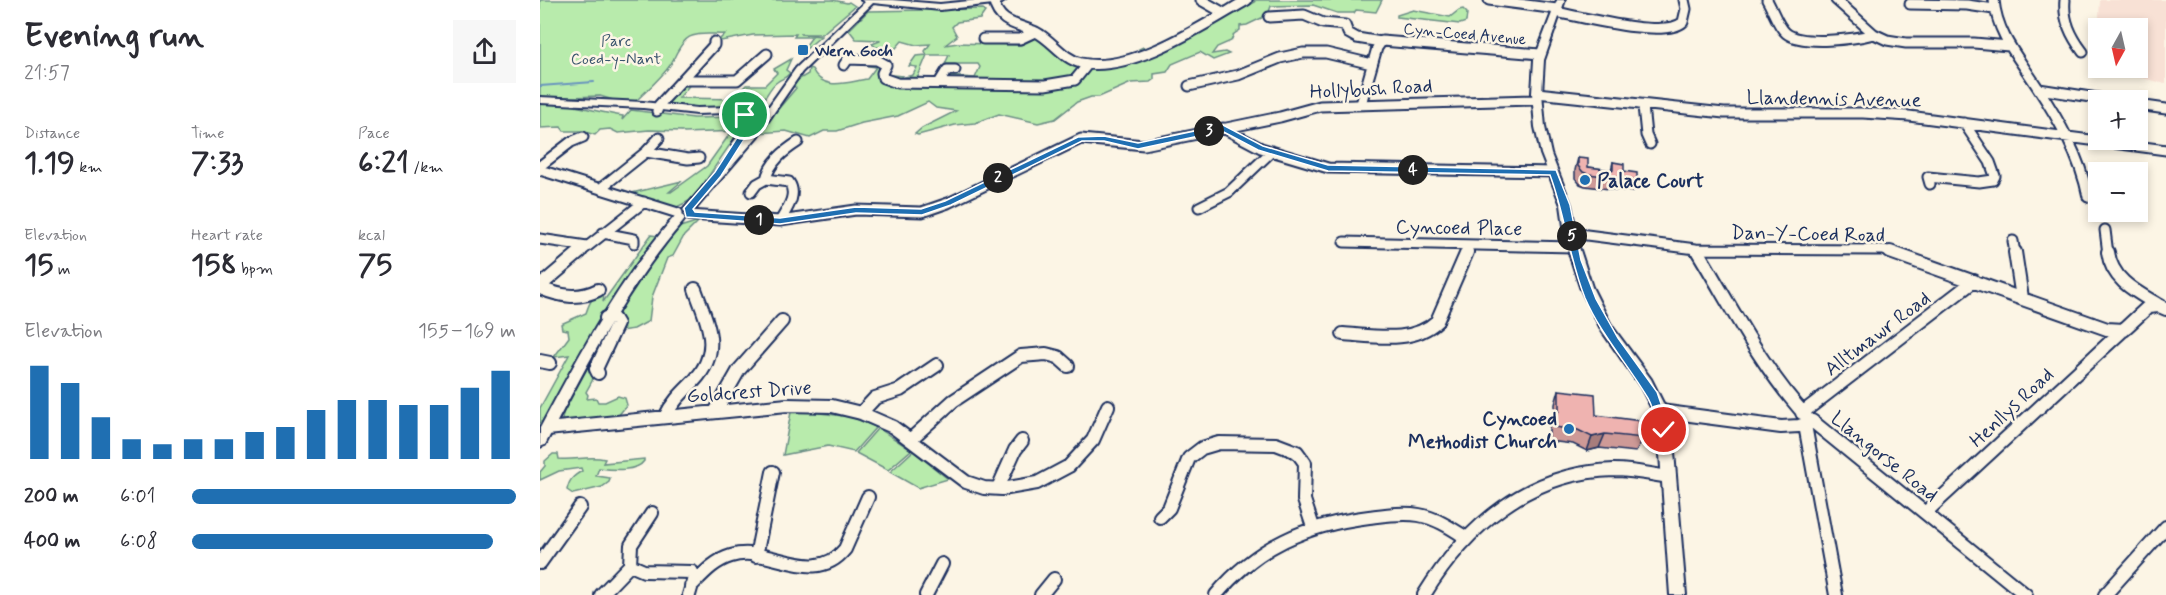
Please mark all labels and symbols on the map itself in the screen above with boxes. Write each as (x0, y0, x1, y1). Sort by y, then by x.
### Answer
north arrow (2088, 18, 2148, 78)
street label: Cyn-Coed Avenue (1403, 19, 1528, 50)
park label: Parc Coed-y-Nant (571, 31, 662, 70)
place label: Wern Goch (814, 41, 893, 62)
marker: Wern Goch (796, 43, 810, 57)
street label: Hollybush Road (1309, 73, 1433, 106)
street label: Llandennis Avenue (1746, 84, 1922, 115)
pin (719, 89, 770, 140)
pin: 3 (1194, 116, 1224, 146)
pin: 4 (1398, 155, 1428, 185)
pin: 2 (983, 163, 1013, 193)
place label: Palace Court (1597, 168, 1705, 195)
marker: Palace Court (1578, 173, 1592, 187)
pin: 1 (744, 205, 774, 235)
street label: Cyncoed Place (1395, 214, 1523, 243)
street label: Dan-Y-Coed Road (1731, 220, 1885, 249)
pin: 5 (1557, 221, 1587, 251)
street label: Alltmawr Road (1819, 285, 1936, 383)
street label: Henllys Road (1964, 362, 2060, 454)
street label: Goldcrest Drive (686, 375, 813, 410)
pin (1638, 404, 1689, 455)
street label: Llangorse Road (1825, 405, 1943, 509)
place label: Cyncoed Methodist Church (1408, 406, 1557, 456)
marker: Cyncoed Methodist Church (1562, 422, 1576, 436)

